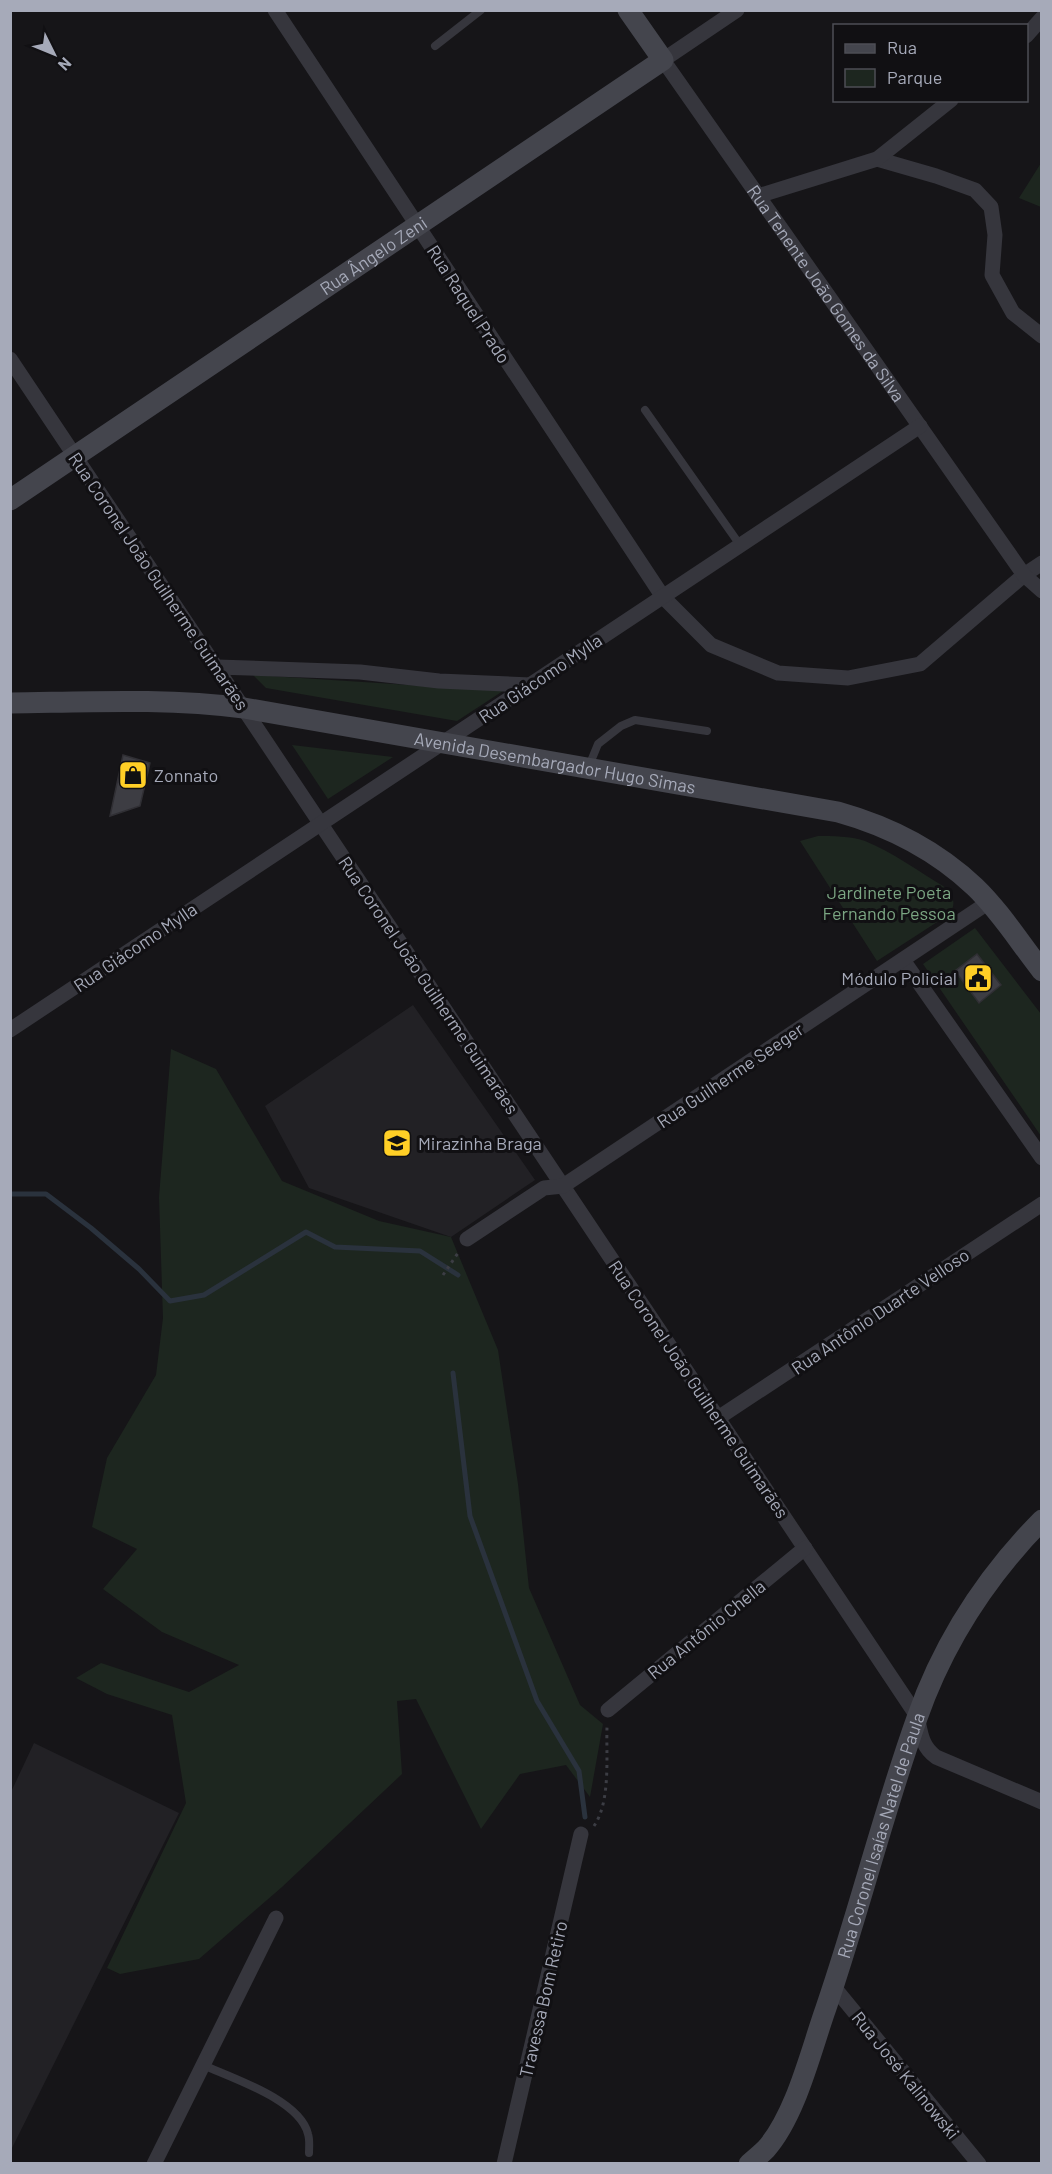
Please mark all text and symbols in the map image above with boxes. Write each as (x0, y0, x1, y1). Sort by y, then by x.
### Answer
north arrow (24, 24, 84, 84)
legend (833, 24, 1028, 102)
text: Rua (887, 36, 917, 58)
text: N (55, 54, 76, 75)
text: Parque (887, 66, 942, 88)
street label: Rua Tenente João Gomes da Silva (743, 180, 910, 406)
street label: Rua Ângelo Zeni (315, 211, 431, 299)
street label: Rua Raquel Prado (423, 241, 515, 367)
street label: Rua Coronel João Guilherme Guimarães (64, 448, 254, 714)
street label: Rua Giácomo Mylla (474, 629, 606, 727)
street label: Avenida Desembargador Hugo Simas (413, 727, 697, 798)
shop icon: Zonnato (117, 759, 149, 791)
place label: Zonnato (154, 764, 218, 786)
street label: Rua Coronel João Guilherme Guimarães (334, 852, 524, 1118)
park label: Jardinete Poeta Fernando Pessoa (822, 881, 956, 924)
street label: Rua Giácomo Mylla (69, 898, 201, 996)
public building icon: Módulo Policial (962, 962, 994, 994)
place label: Módulo Policial (841, 967, 957, 989)
street label: Rua Guilherme Seeger (653, 1018, 808, 1132)
school or university icon: Mirazinha Braga (381, 1127, 413, 1159)
place label: Mirazinha Braga (418, 1132, 542, 1154)
street label: Rua Antônio Duarte Velloso (787, 1243, 973, 1379)
street label: Rua Coronel João Guilherme Guimarães (604, 1256, 794, 1522)
street label: Rua Antônio Chella (643, 1575, 769, 1683)
street label: Rua Coronel Isaías Natel de Paula (832, 1709, 929, 1961)
street label: Travessa Bom Retiro (514, 1919, 572, 2079)
street label: Rua José Kalinowski (848, 2007, 964, 2143)

